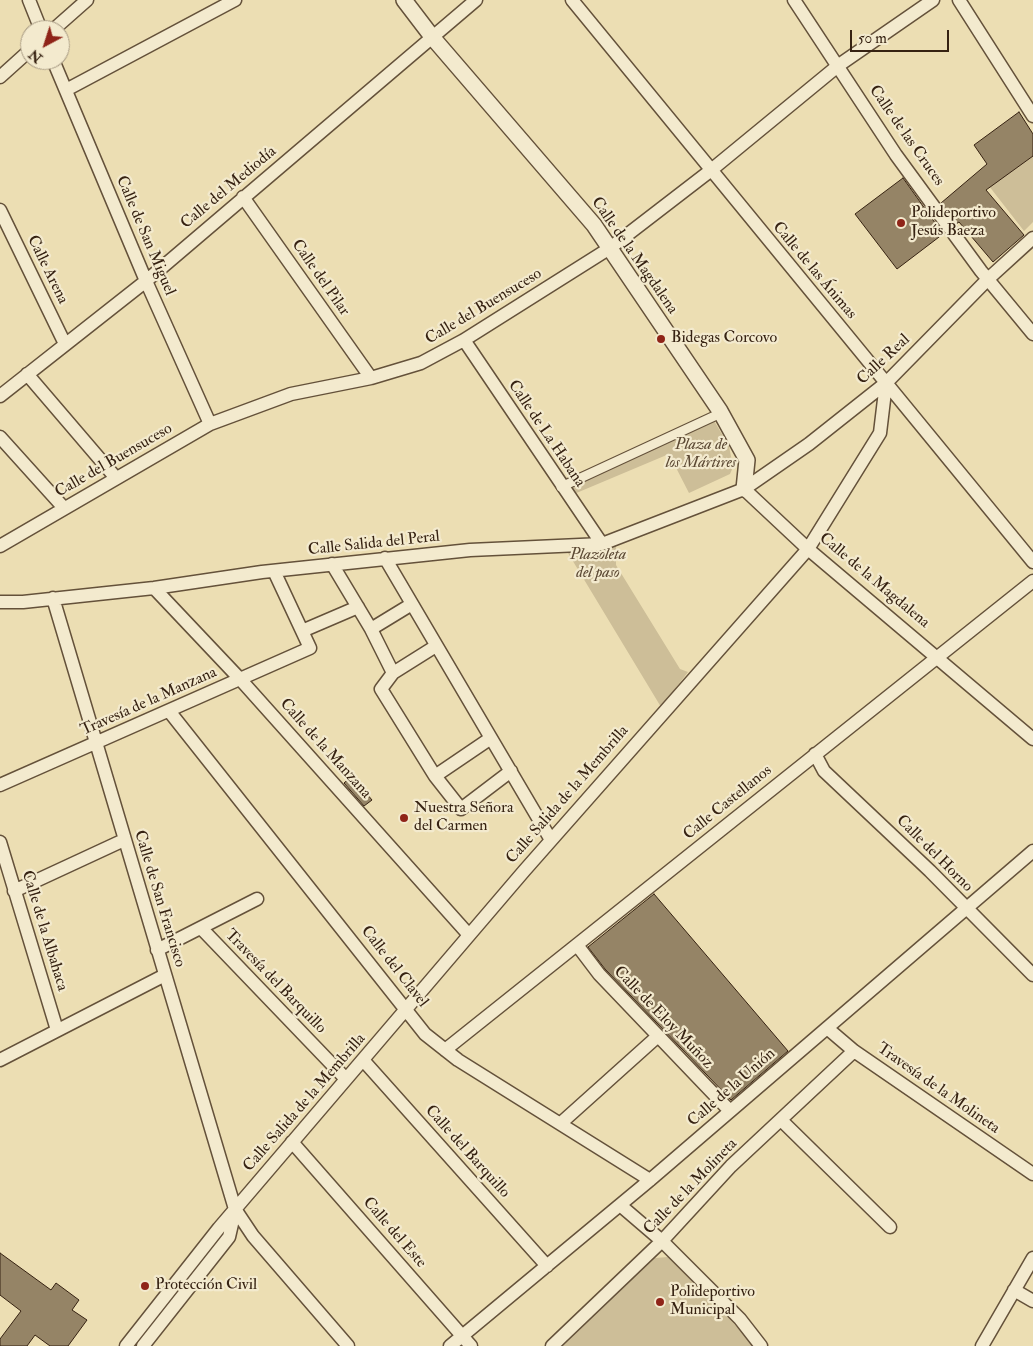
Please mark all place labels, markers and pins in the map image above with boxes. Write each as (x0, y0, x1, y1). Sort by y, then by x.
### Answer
place label: Polideportivo Jesús Baeza (911, 204, 996, 242)
marker: Polideportivo Jesús Baeza (895, 217, 907, 229)
place label: Bidegas Corcovo (671, 329, 777, 349)
marker: Bidegas Corcovo (655, 333, 667, 345)
place label: Nuestra Señora del Carmen (414, 799, 514, 837)
marker: Nuestra Señora del Carmen (398, 812, 410, 824)
place label: Protección Civil (155, 1276, 257, 1296)
marker: Protección Civil (139, 1280, 151, 1292)
place label: Polideportivo Municipal (670, 1283, 755, 1321)
marker: Polideportivo Municipal (654, 1296, 666, 1308)

